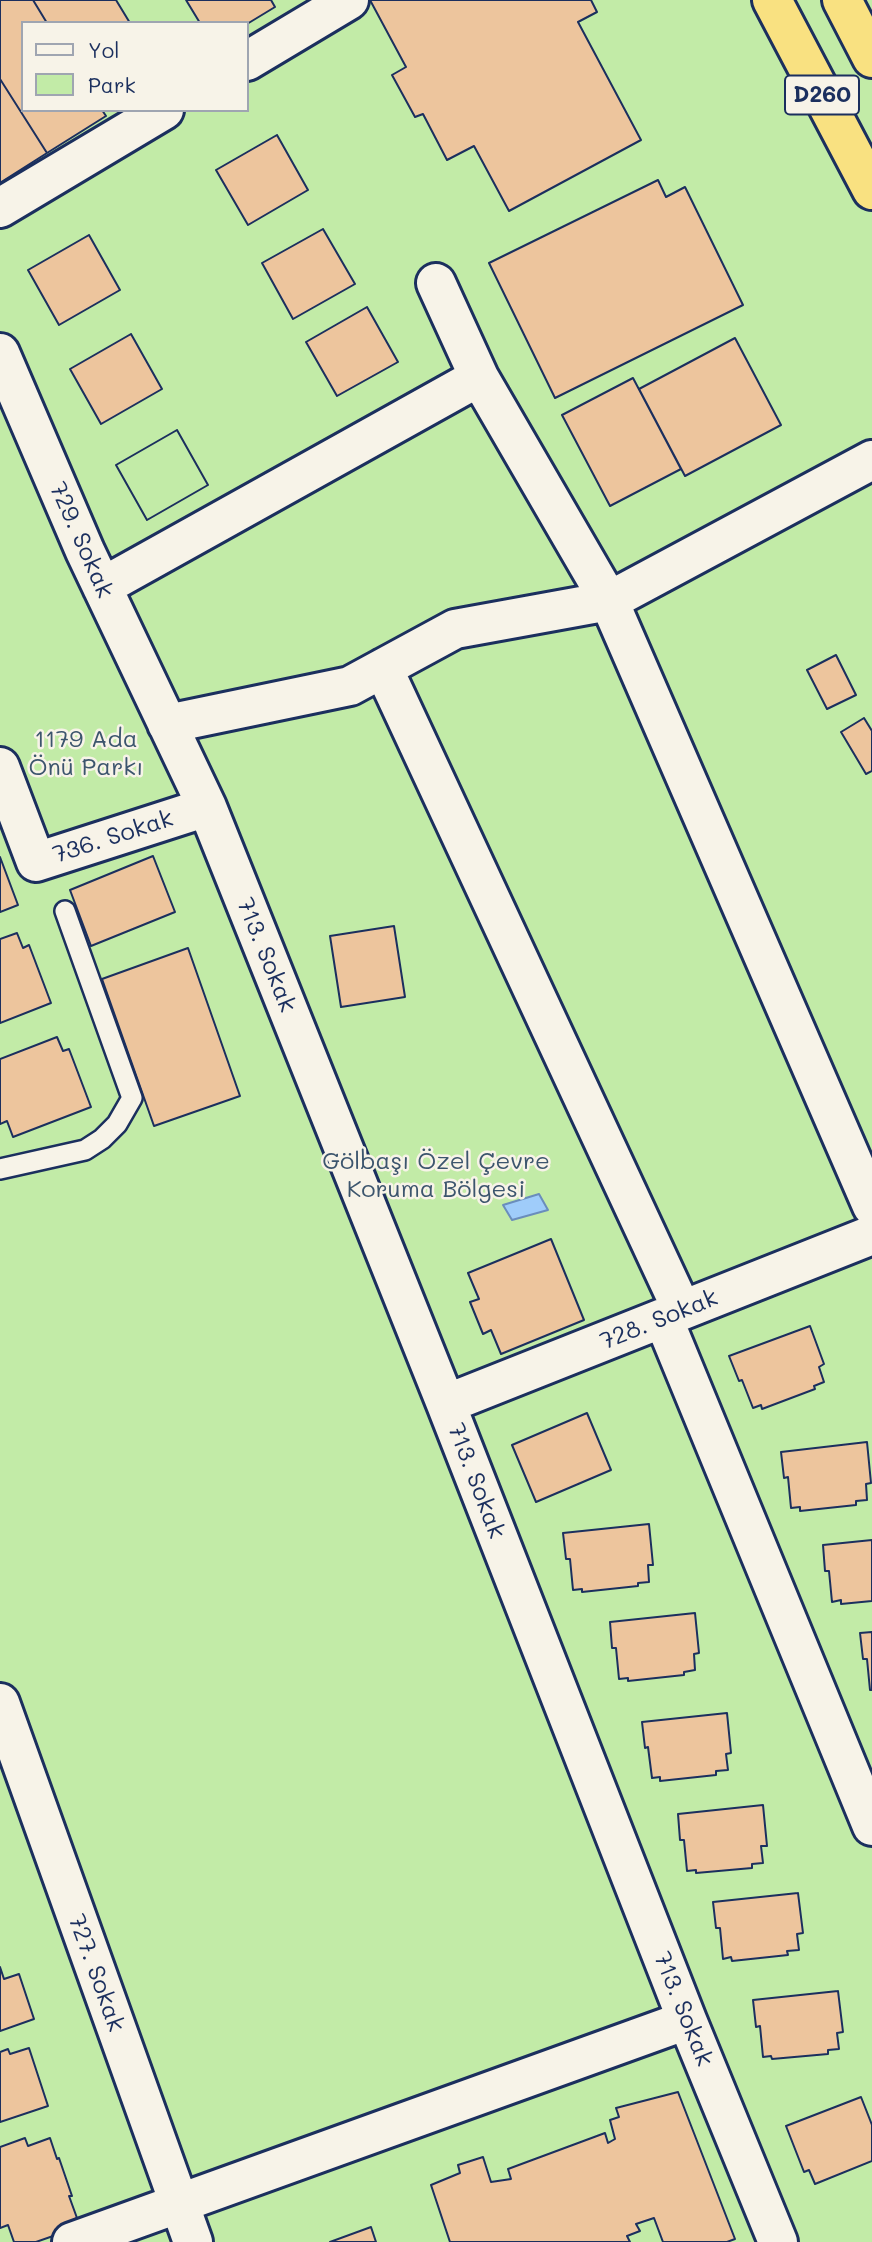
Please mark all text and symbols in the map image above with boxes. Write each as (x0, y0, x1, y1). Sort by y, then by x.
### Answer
legend (21, 21, 248, 112)
text: Yol (88, 36, 119, 63)
text: Park (88, 71, 136, 98)
road number: D260 (785, 76, 859, 114)
street label: 729. Sokak (43, 478, 119, 602)
park label: 1179 Ada Önü Parkı (28, 726, 144, 782)
street label: 736. Sokak (49, 804, 177, 870)
street label: 713. Sokak (230, 893, 302, 1017)
park label: Gölbaşı Özel Çevre Koruma Bölgesi (322, 1148, 550, 1204)
street label: 728. Sokak (596, 1283, 722, 1357)
street label: 713. Sokak (441, 1419, 511, 1543)
street label: 727. Sokak (61, 1910, 131, 2036)
street label: 713. Sokak (647, 1947, 719, 2071)

